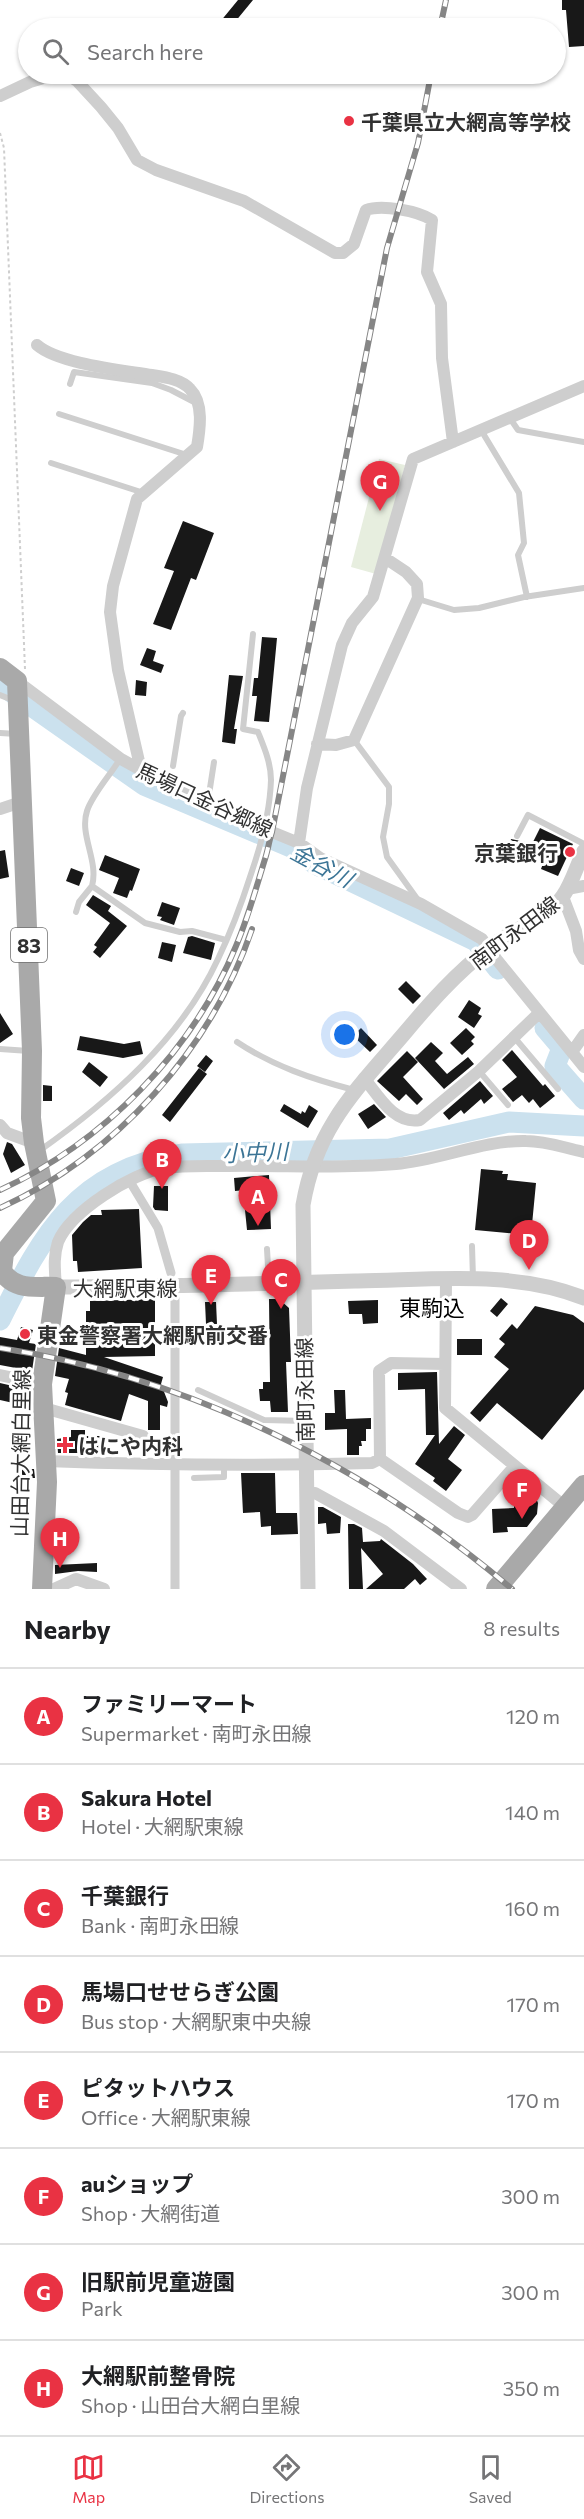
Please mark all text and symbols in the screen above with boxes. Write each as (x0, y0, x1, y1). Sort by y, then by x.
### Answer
search box (18, 18, 566, 84)
icon: search (39, 35, 72, 68)
text: Search here (87, 38, 203, 65)
place label: 千葉県立大網高等学校 (361, 109, 571, 134)
marker: 千葉県立大網高等学校 (342, 114, 356, 128)
pin: G (360, 462, 400, 511)
street label: 馬場口金谷郷線 (133, 757, 277, 841)
water label: 金谷川 (287, 838, 359, 893)
place label: 京葉銀行 (474, 840, 558, 865)
marker: 京葉銀行 (563, 845, 577, 859)
street label: 南町永田線 (465, 890, 563, 974)
road number: 83 (11, 928, 47, 962)
your location (330, 1020, 359, 1049)
water label: 小中川 (222, 1137, 290, 1167)
pin: B (142, 1140, 182, 1189)
pin: A (238, 1176, 278, 1226)
pin: D (510, 1220, 548, 1270)
pin: E (192, 1256, 230, 1305)
pin: C (262, 1260, 300, 1309)
street label: 大網駅東線 (73, 1275, 178, 1300)
district label: 東駒込 (399, 1294, 465, 1321)
place label: 東金警察署大網駅前交番 (37, 1322, 268, 1347)
marker: 東金警察署大網駅前交番 (18, 1327, 32, 1341)
street label: 南町永田線 (291, 1337, 317, 1443)
street label: 山田台大網白里線 (6, 1369, 34, 1537)
place label: はにや内科 (78, 1433, 183, 1458)
marker: はにや内科 (56, 1436, 74, 1454)
pin: F (502, 1470, 542, 1519)
pin: H (40, 1518, 80, 1568)
text: Nearby (24, 1613, 111, 1644)
text: 8 results (483, 1616, 560, 1640)
text: ファミリーマート (81, 1690, 257, 1717)
text: A (36, 1704, 51, 1728)
text: 120 m (506, 1704, 560, 1728)
text: Supermarket · 南町永田線 (81, 1721, 312, 1745)
text: Sakura Hotel (81, 1784, 212, 1811)
text: B (37, 1800, 50, 1824)
text: 140 m (505, 1800, 560, 1824)
text: Hotel · 大網駅東線 (81, 1814, 244, 1838)
text: 千葉銀行 (81, 1882, 169, 1909)
text: C (37, 1896, 50, 1920)
text: 160 m (505, 1896, 560, 1920)
text: Bank · 南町永田線 (81, 1913, 239, 1937)
text: 馬場口せせらぎ公園 (81, 1978, 279, 2005)
text: D (36, 1992, 51, 2016)
text: 170 m (507, 1992, 560, 2016)
text: Bus stop · 大網駅東中央線 (81, 2009, 311, 2033)
text: ピタットハウス (81, 2074, 235, 2101)
text: E (38, 2088, 49, 2112)
text: 170 m (507, 2088, 560, 2112)
text: Office · 大網駅東線 (81, 2105, 251, 2129)
text: auショップ (81, 2170, 193, 2197)
text: F (38, 2184, 49, 2208)
text: 300 m (501, 2184, 560, 2208)
text: Shop · 大網街道 (81, 2201, 220, 2225)
text: 旧駅前児童遊園 (81, 2268, 235, 2295)
text: G (36, 2280, 51, 2304)
text: 300 m (501, 2280, 560, 2304)
text: Park (81, 2296, 123, 2320)
text: 大網駅前整骨院 (81, 2362, 235, 2389)
text: H (36, 2376, 51, 2400)
text: 350 m (503, 2376, 560, 2400)
text: Shop · 山田台大網白里線 (81, 2393, 300, 2417)
tab: Map (72, 2451, 105, 2506)
tab: Directions (249, 2451, 324, 2506)
tab: Saved (469, 2451, 512, 2506)

